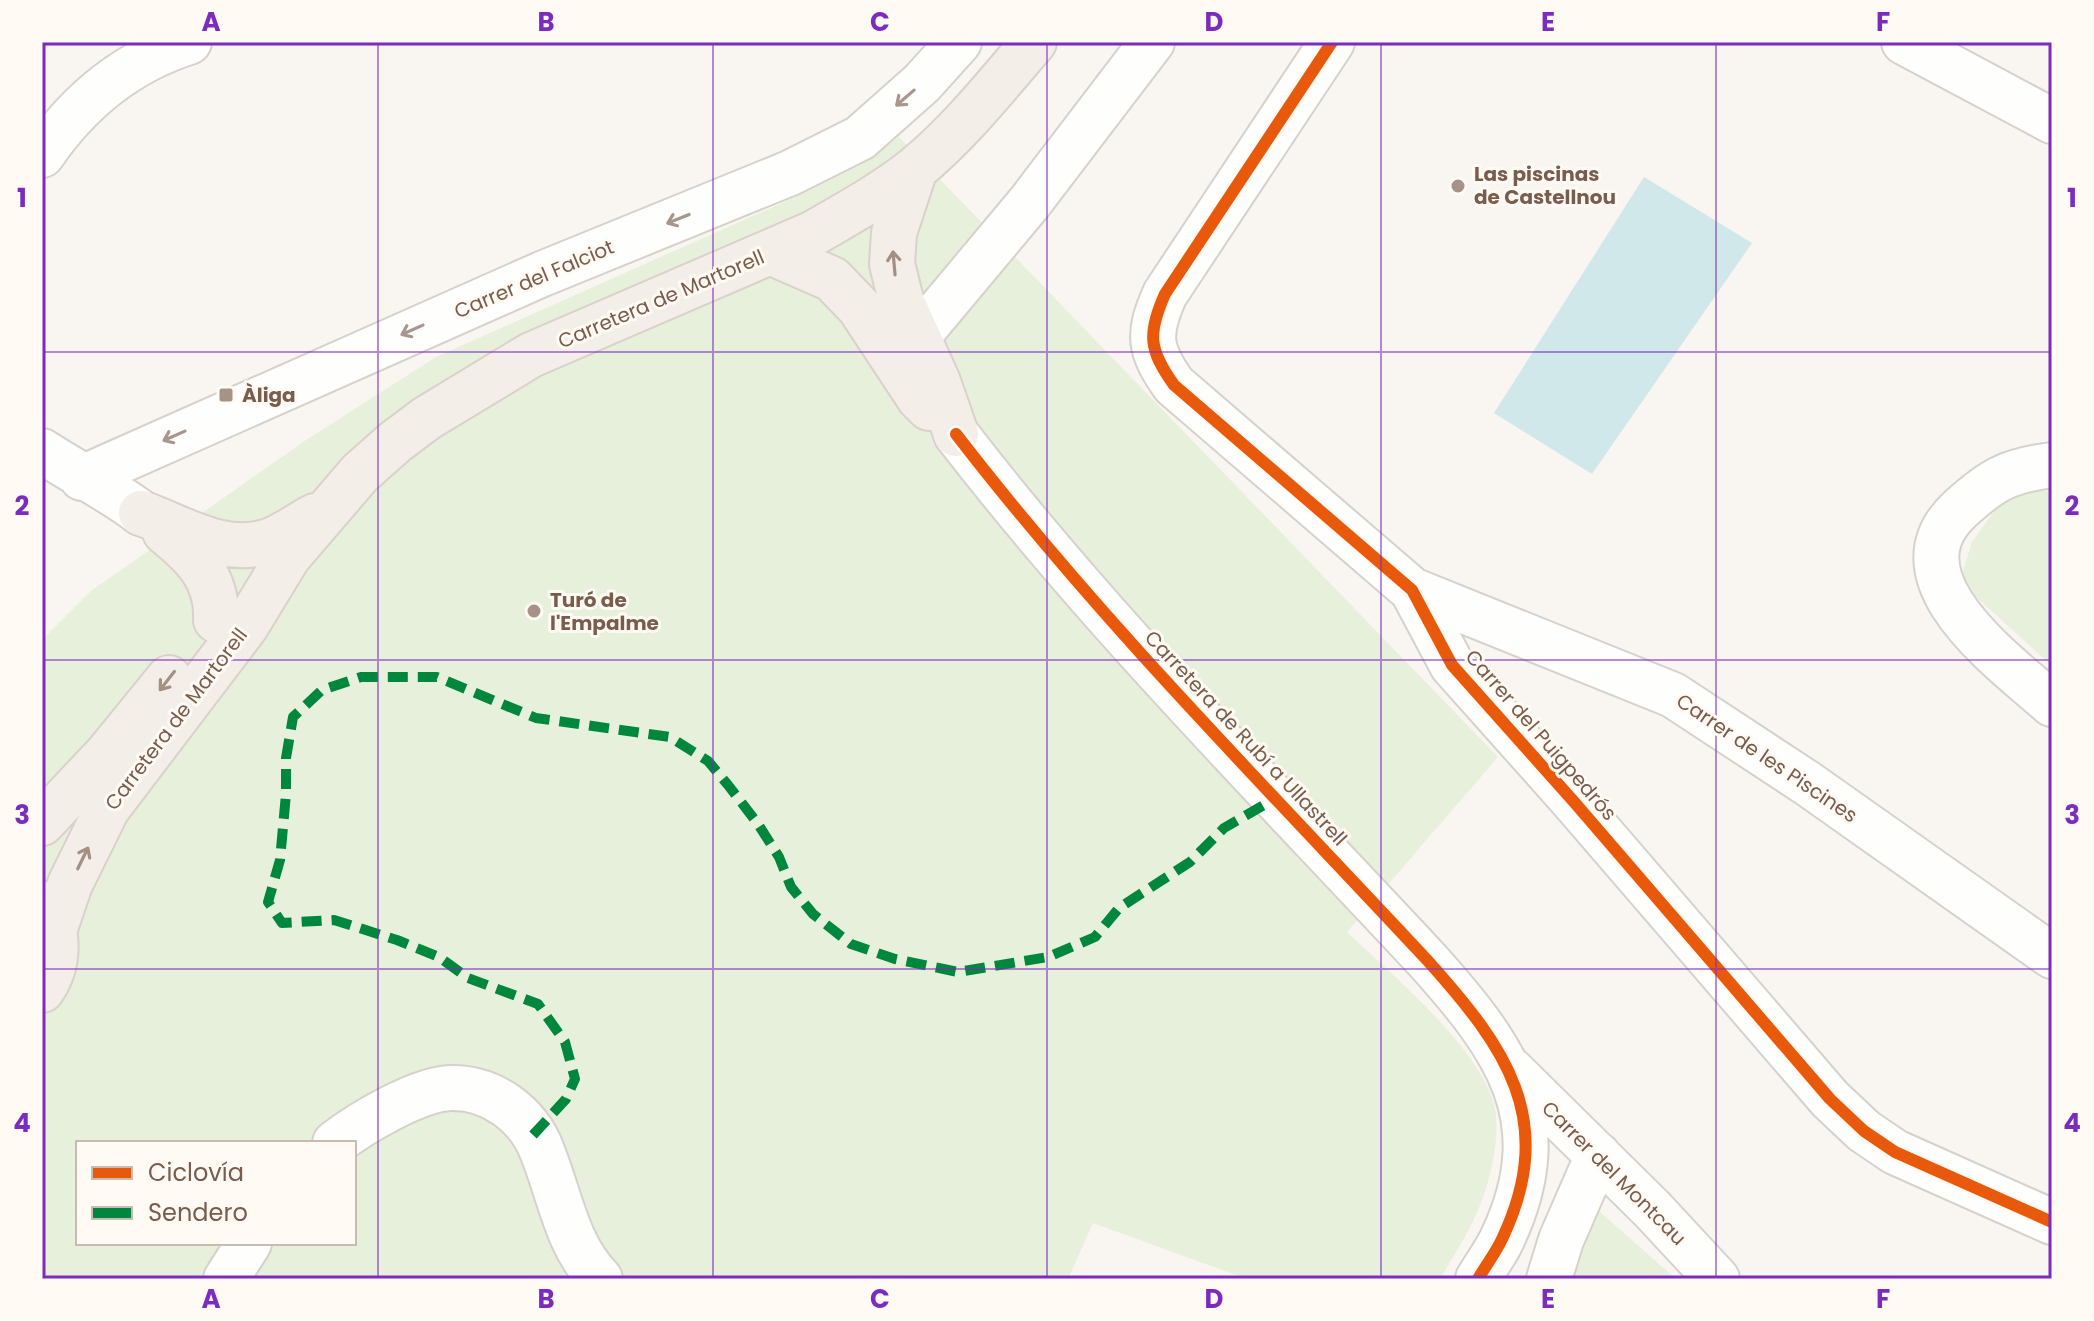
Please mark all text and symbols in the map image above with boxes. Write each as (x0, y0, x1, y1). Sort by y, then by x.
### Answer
text: A (201, 4, 221, 40)
text: B (537, 4, 555, 40)
text: C (870, 4, 890, 40)
text: D (1205, 4, 1224, 40)
text: E (1541, 4, 1555, 40)
text: F (1876, 4, 1890, 40)
one-way arrow (896, 89, 916, 107)
place label: Las piscinas de Castellnou (1474, 160, 1616, 211)
marker: Las piscinas de Castellnou (1449, 177, 1467, 195)
text: 1 (17, 180, 27, 216)
text: 1 (2067, 180, 2077, 216)
one-way arrow (666, 212, 691, 227)
street label: Carrer del Falciot (450, 233, 618, 325)
street label: Carretera de Martorell (554, 243, 768, 355)
one-way arrow (886, 250, 901, 276)
one-way arrow (400, 324, 425, 339)
place label: Àliga (242, 381, 296, 409)
marker: Àliga (217, 386, 235, 404)
one-way arrow (163, 429, 187, 444)
text: 2 (15, 488, 30, 524)
text: 2 (2065, 488, 2080, 524)
place label: Turó de l'Empalme (550, 586, 659, 637)
marker: Turó de l'Empalme (525, 602, 543, 620)
street label: Carretera de Martorell (98, 622, 254, 816)
street label: Carretera de Rubí a Ullastrell (1138, 624, 1354, 852)
street label: Carrer del Puigpedrós (1459, 643, 1623, 827)
one-way arrow (159, 670, 176, 691)
street label: Carrer de les Piscines (1671, 687, 1863, 829)
text: 3 (14, 797, 30, 833)
text: 3 (2064, 797, 2080, 833)
one-way arrow (76, 847, 91, 871)
street label: Carrer del Montcau (1536, 1095, 1692, 1251)
text: 4 (13, 1105, 31, 1141)
text: 4 (2063, 1105, 2081, 1141)
legend (76, 1141, 356, 1245)
text: Ciclovía (148, 1156, 244, 1189)
text: Sendero (148, 1196, 248, 1229)
text: A (201, 1281, 221, 1317)
text: B (537, 1281, 555, 1317)
text: C (870, 1281, 890, 1317)
text: D (1205, 1281, 1224, 1317)
text: E (1541, 1281, 1555, 1317)
text: F (1876, 1281, 1890, 1317)

